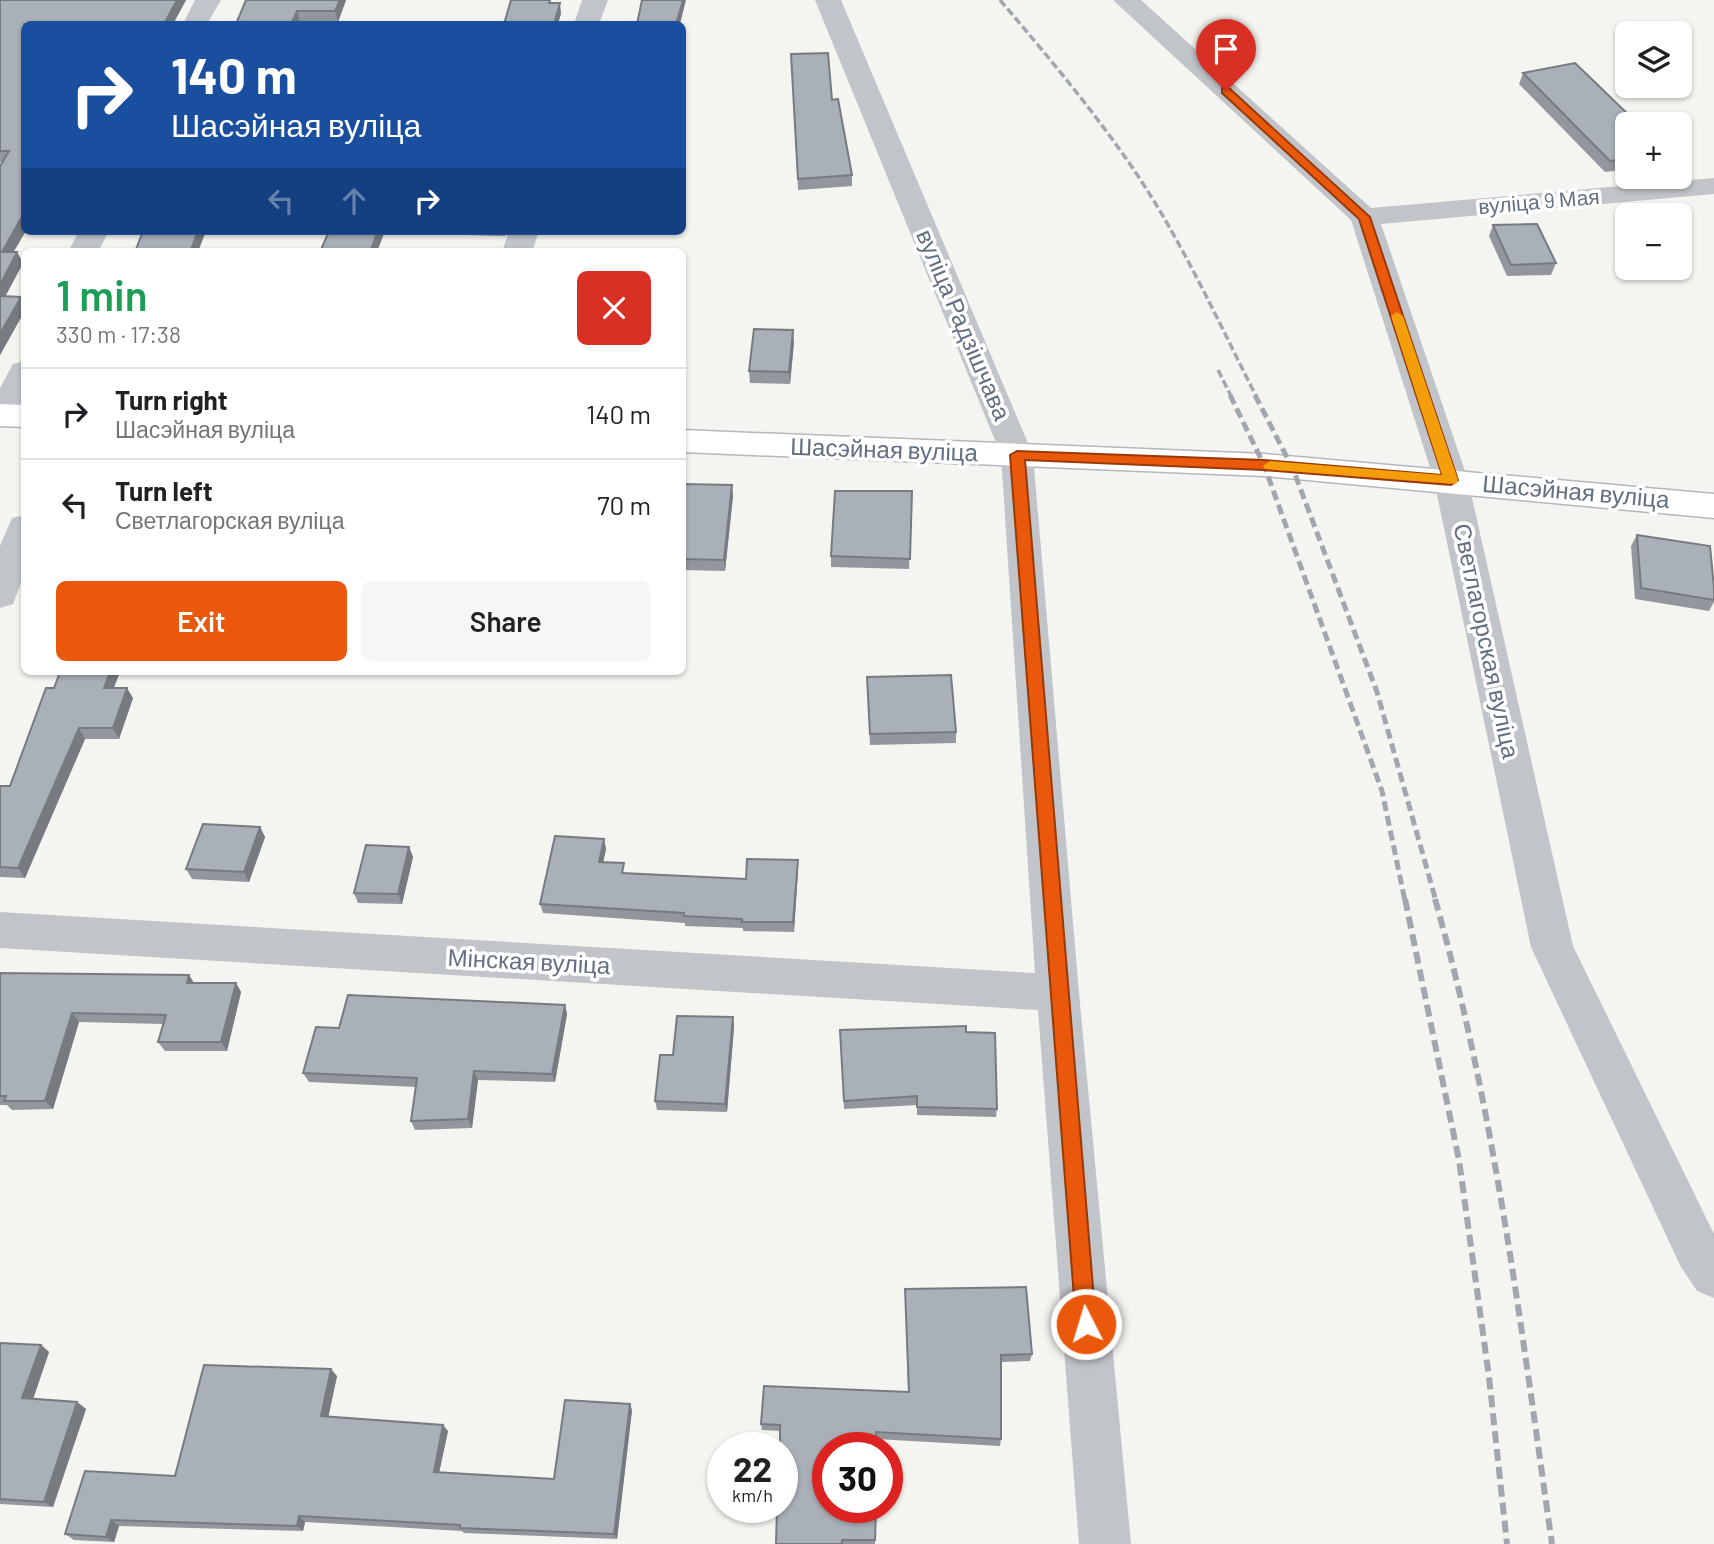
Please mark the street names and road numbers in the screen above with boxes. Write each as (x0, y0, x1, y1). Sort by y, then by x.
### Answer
street label: вуліца 9 Мая (1477, 183, 1600, 218)
street label: вуліца Радзішчава (911, 225, 1018, 425)
street label: Шасэйная вуліца (790, 431, 979, 466)
street label: Шасэйная вуліца (1481, 468, 1672, 513)
street label: Светлагорская вуліца (1448, 521, 1527, 761)
street label: Мінская вуліца (447, 942, 612, 979)

